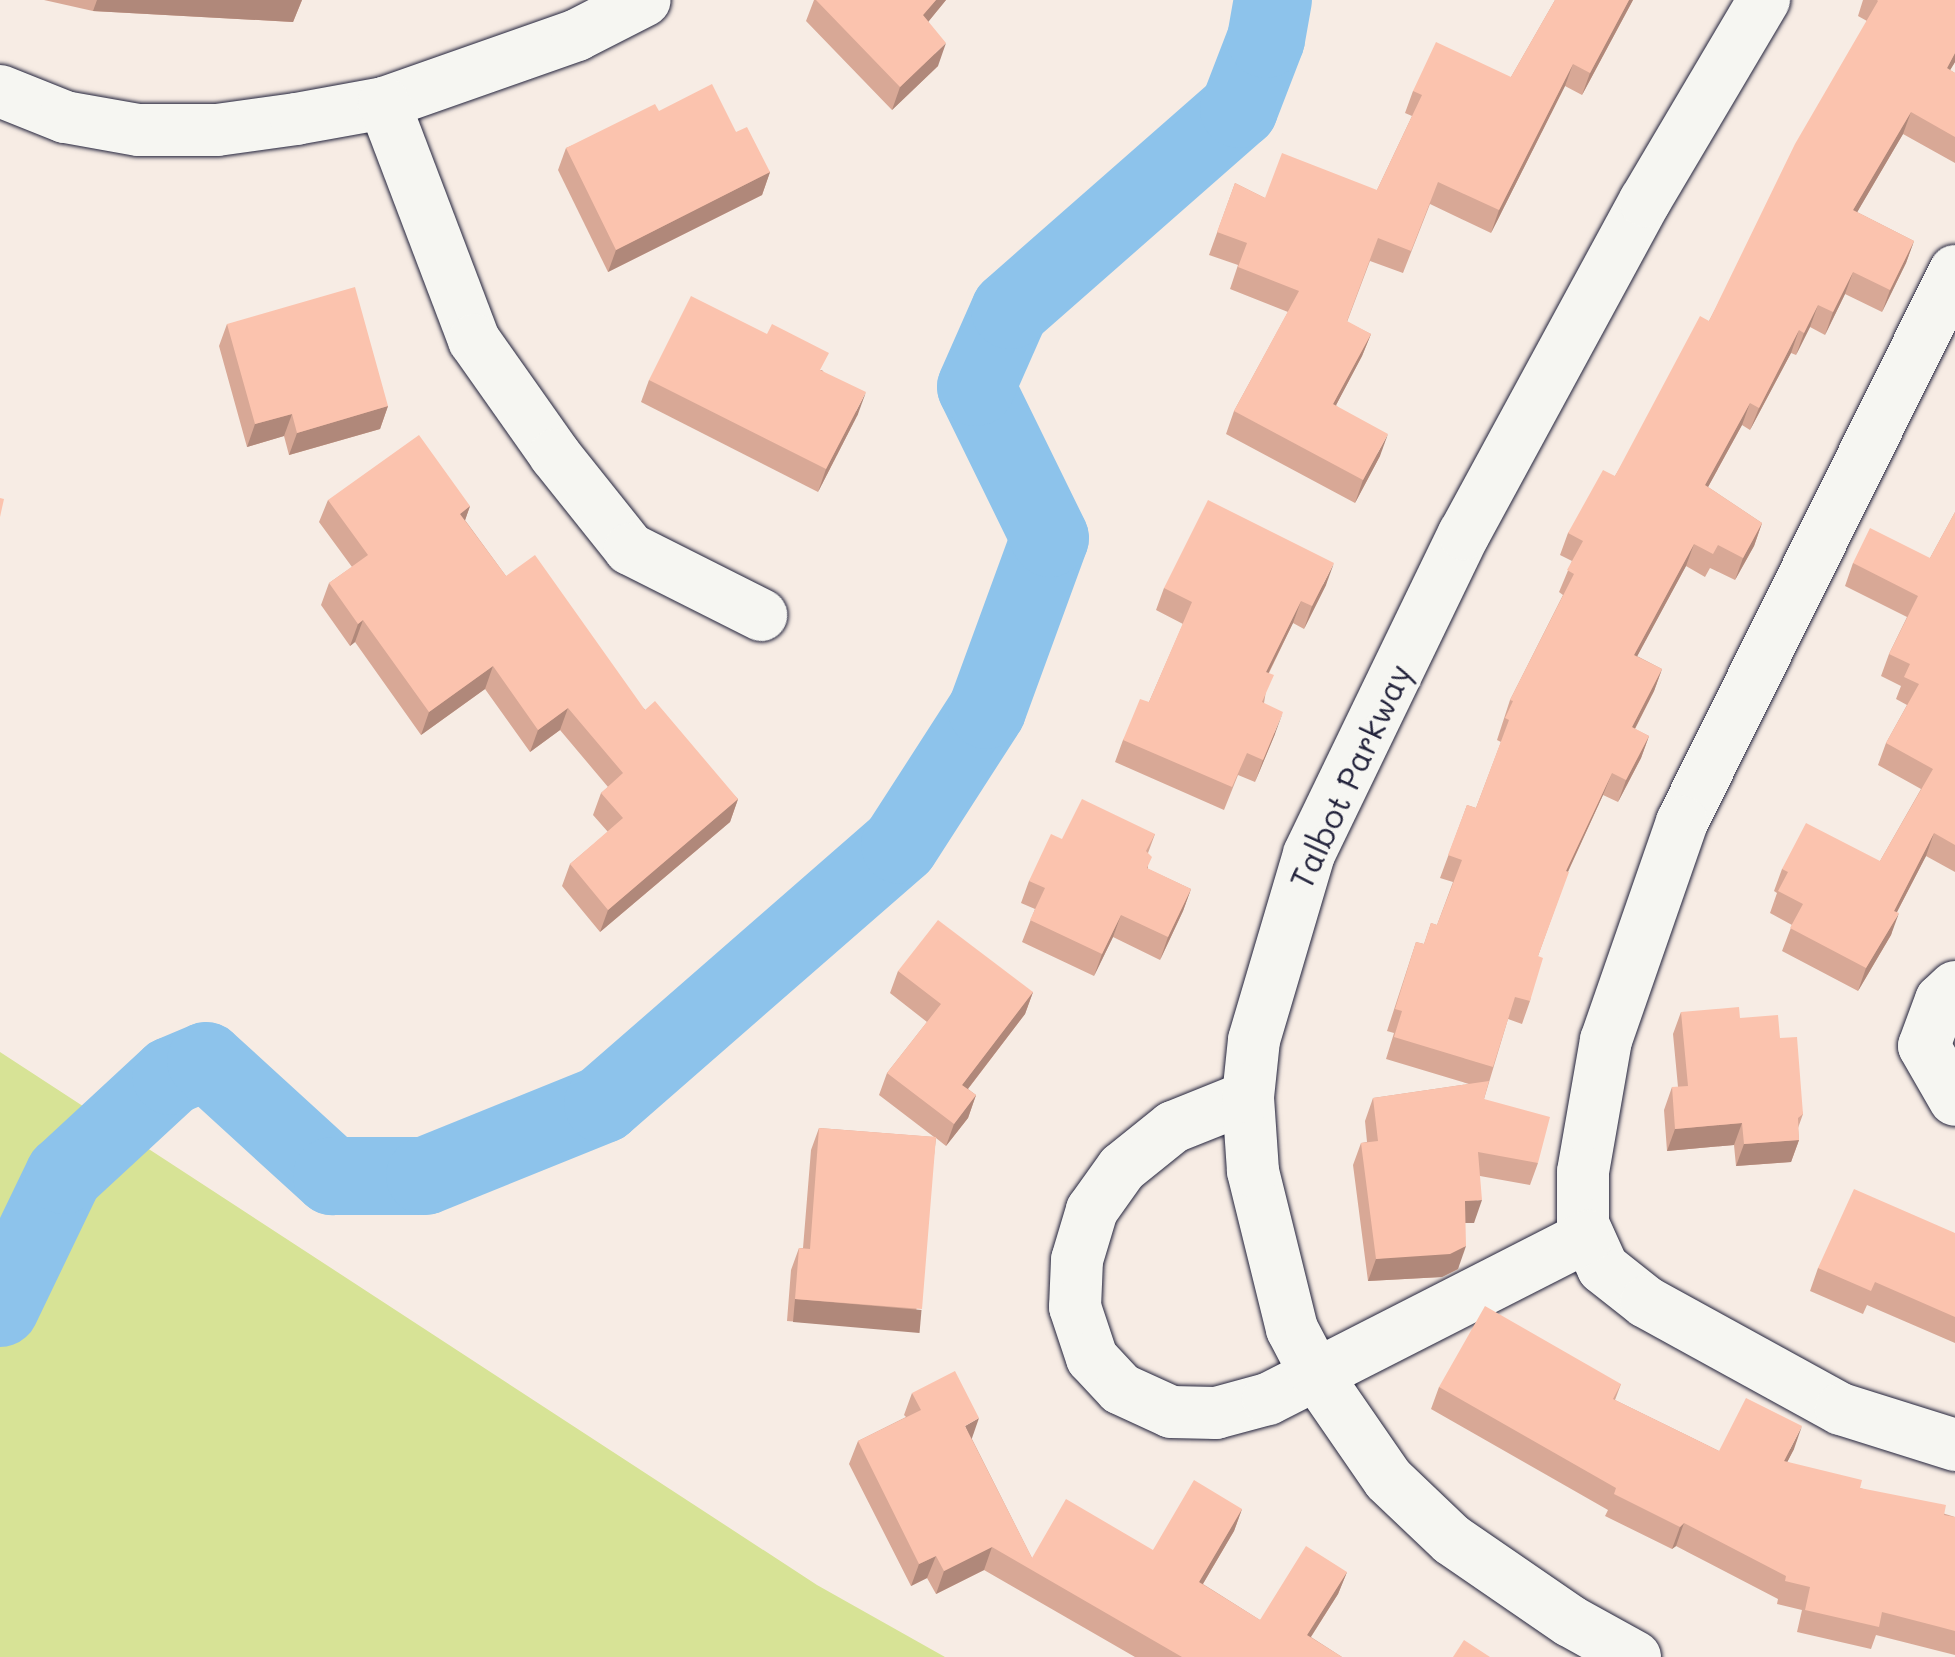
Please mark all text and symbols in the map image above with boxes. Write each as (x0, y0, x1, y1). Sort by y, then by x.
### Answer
street label: Talbot Parkway (1281, 658, 1419, 894)

